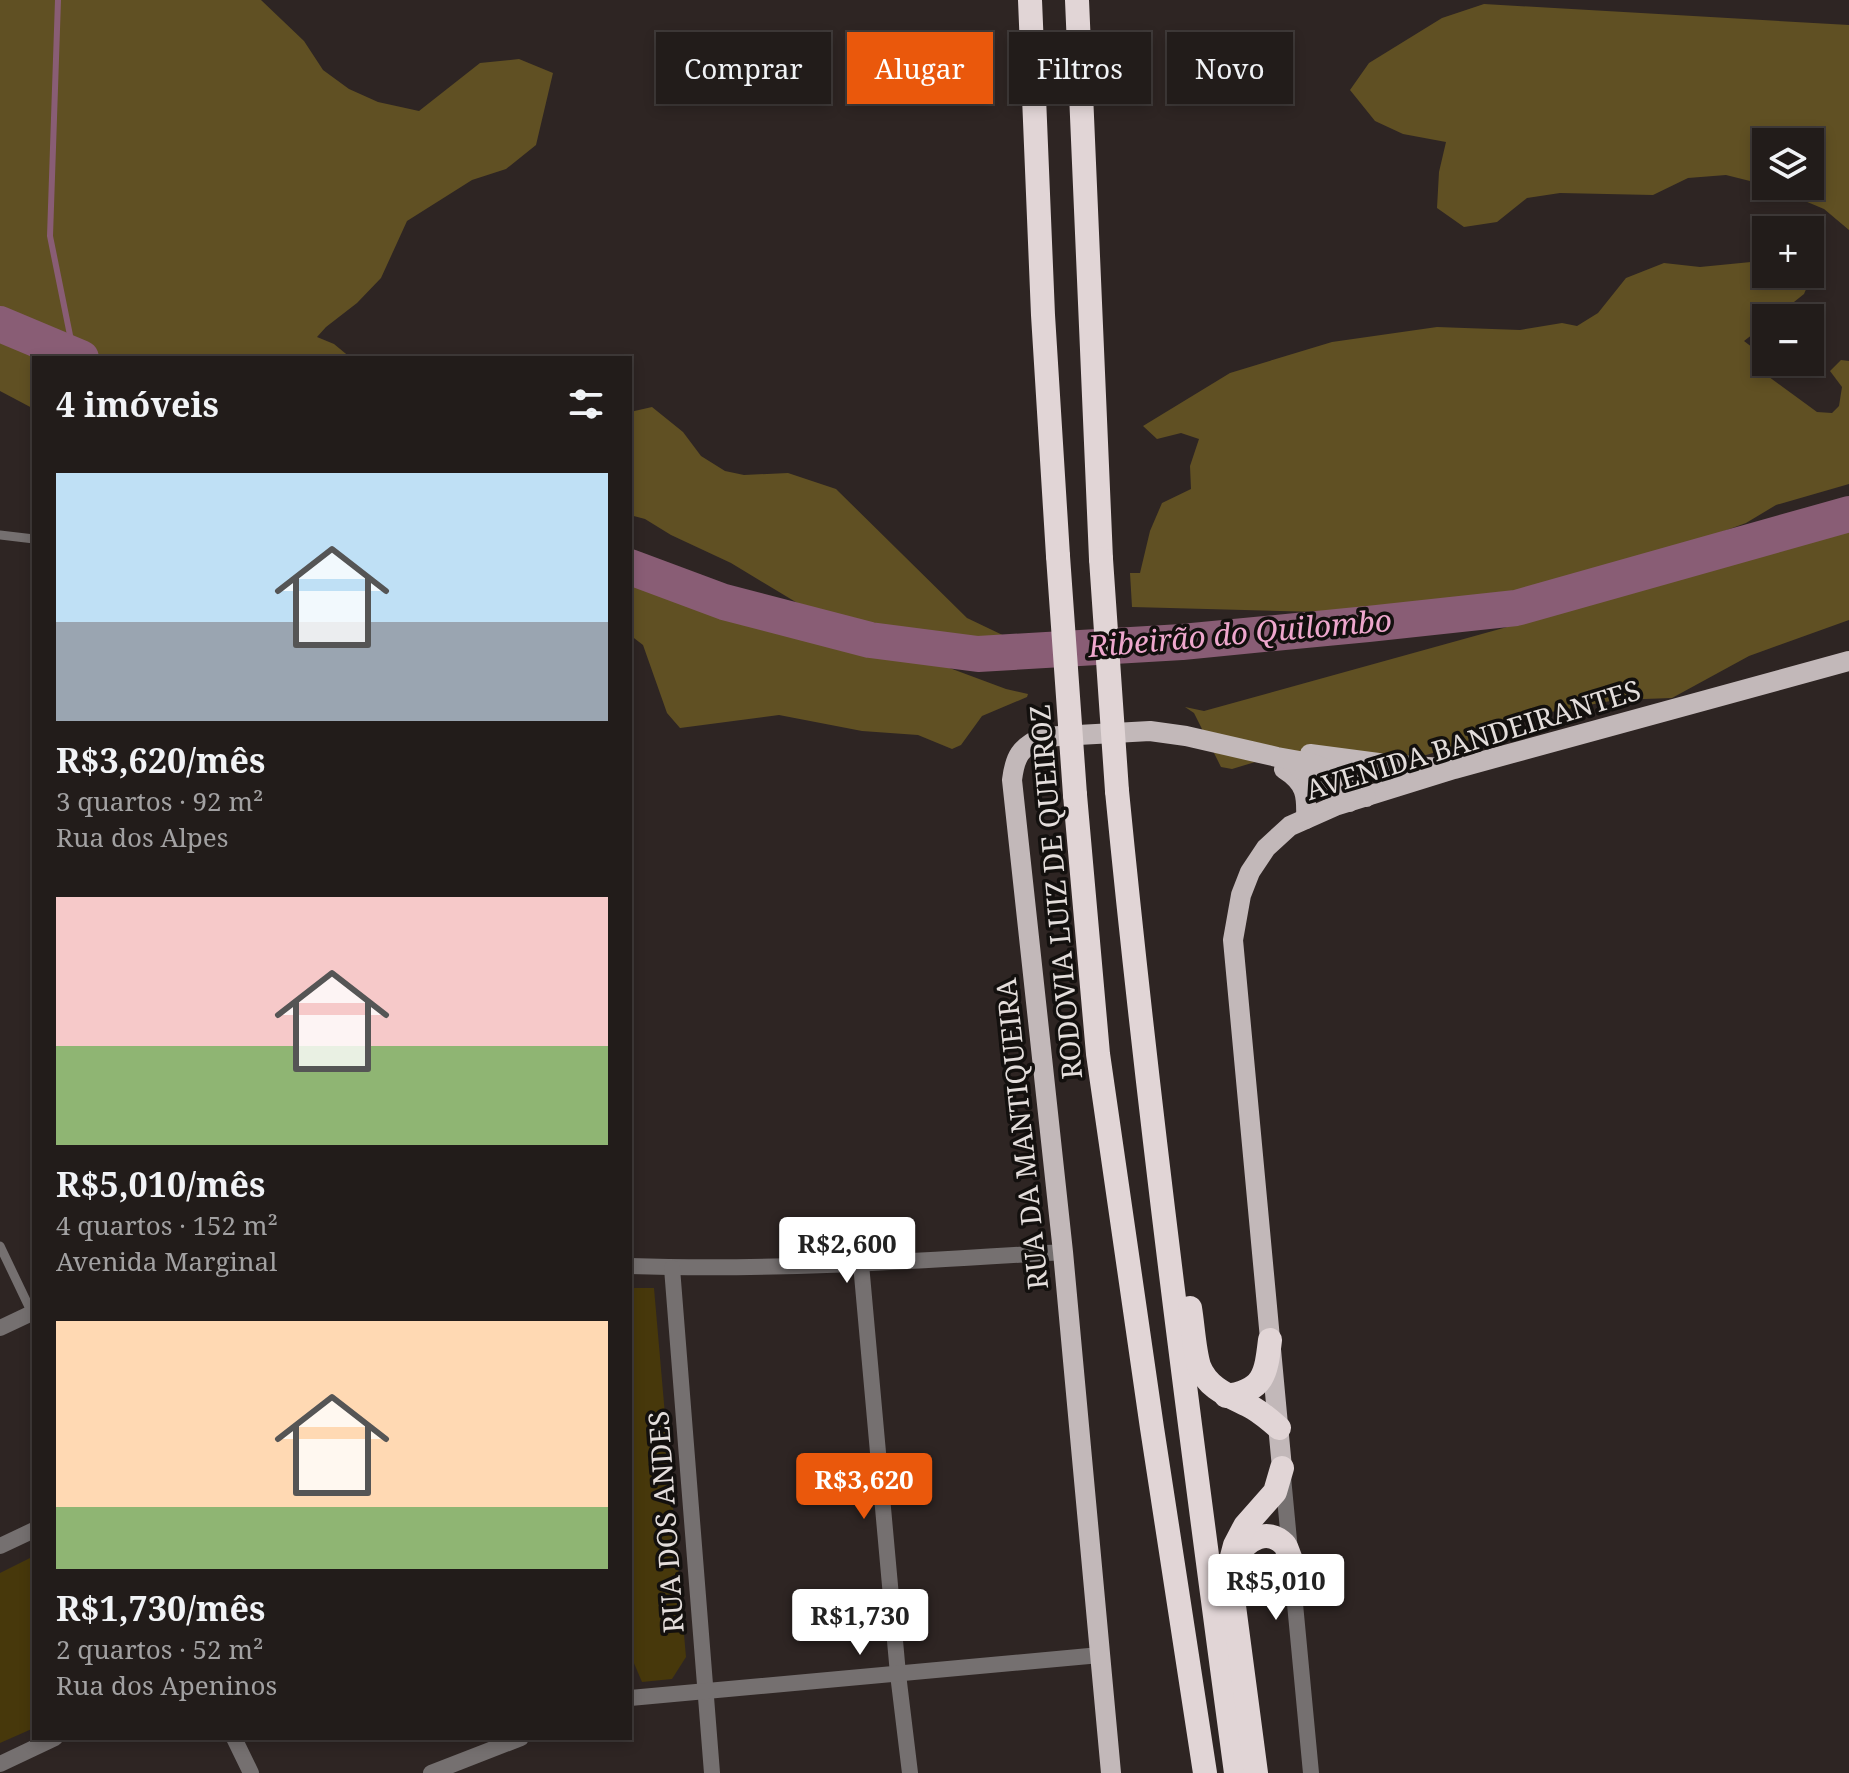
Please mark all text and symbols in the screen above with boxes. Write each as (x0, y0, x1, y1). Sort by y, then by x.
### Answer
chip: Comprar (656, 32, 831, 104)
chip: Alugar (847, 32, 993, 104)
chip: Filtros (1009, 32, 1151, 104)
chip: Novo (1167, 32, 1293, 104)
map controls (1752, 128, 1824, 376)
button: layers (1752, 128, 1824, 200)
button: + (1752, 216, 1824, 288)
button: − (1752, 304, 1824, 376)
text: 4 imóveis (56, 381, 219, 427)
icon: filters (564, 382, 608, 426)
icon: home (260, 525, 404, 669)
water label: Ribeirão do Quilombo (1085, 599, 1393, 666)
street label: AVENIDA BANDEIRANTES (1300, 670, 1645, 808)
street label: RODOVIA LUIZ DE QUEIROZ (1020, 703, 1090, 1081)
text: R$3,620/mês (56, 737, 265, 783)
text: 3 quartos · 92 m² (56, 783, 263, 819)
text: Rua dos Alpes (56, 819, 228, 855)
icon: home (260, 949, 404, 1093)
street label: RUA DA MANTIQUEIRA (986, 976, 1056, 1292)
text: R$5,010/mês (56, 1161, 265, 1207)
text: 4 quartos · 152 m² (56, 1207, 278, 1243)
pin: R$2,600 (773, 1217, 921, 1285)
text: R$2,600 (797, 1225, 897, 1261)
text: Avenida Marginal (56, 1243, 277, 1279)
icon: home (260, 1373, 404, 1517)
street label: RUA DOS ANDES (638, 1410, 692, 1634)
pin: R$3,620 (790, 1453, 938, 1521)
text: R$3,620 (814, 1461, 914, 1497)
pin: R$5,010 (1202, 1554, 1350, 1622)
text: R$5,010 (1226, 1562, 1326, 1598)
text: R$1,730/mês (56, 1585, 265, 1631)
pin: R$1,730 (786, 1589, 934, 1657)
text: R$1,730 (810, 1597, 910, 1633)
text: 2 quartos · 52 m² (56, 1631, 263, 1667)
text: Rua dos Apeninos (56, 1667, 277, 1703)

